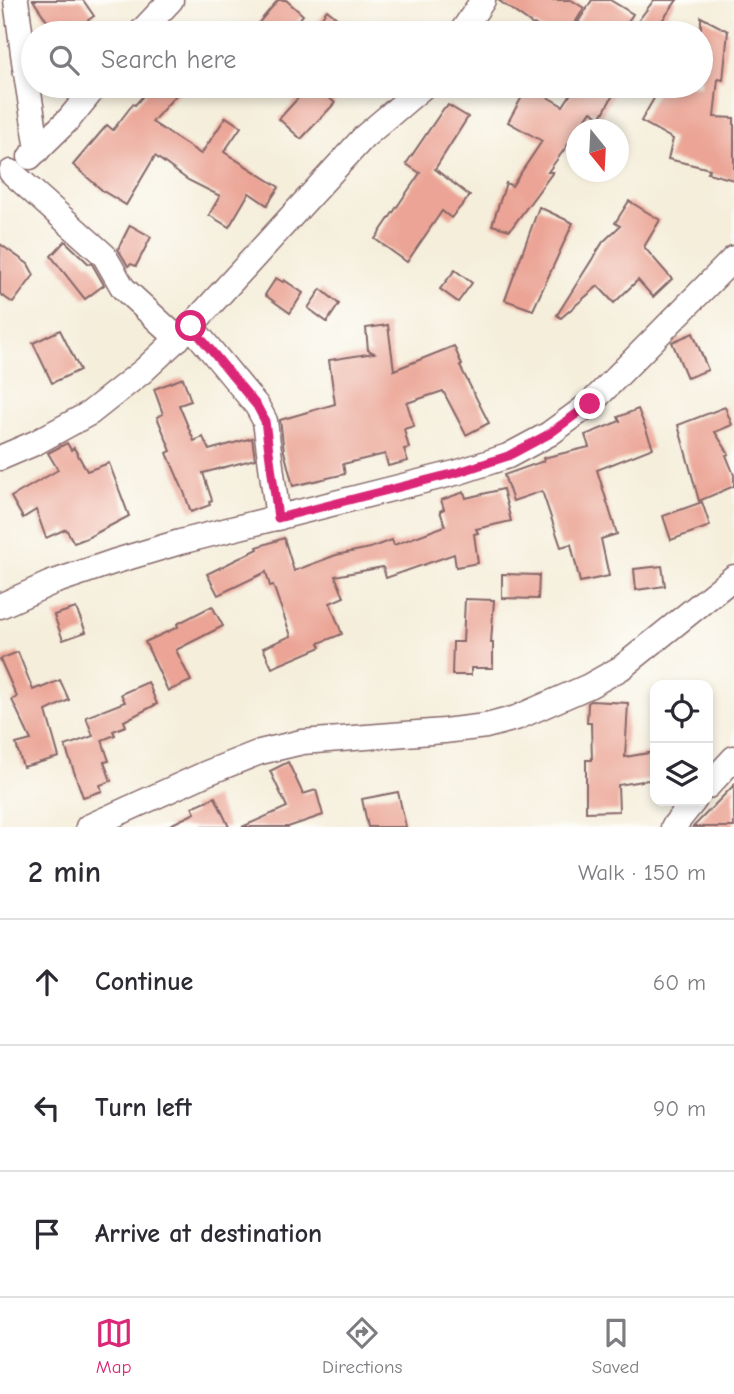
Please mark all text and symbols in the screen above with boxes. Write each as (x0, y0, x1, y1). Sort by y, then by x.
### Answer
search box (21, 21, 713, 98)
icon: search (45, 41, 83, 79)
text: Search here (101, 45, 236, 75)
north arrow (566, 119, 629, 182)
route start (175, 310, 206, 341)
route end (574, 388, 605, 419)
map controls (650, 680, 713, 806)
button: locate (650, 680, 713, 743)
button: layers (650, 743, 713, 806)
text: 2 min (28, 855, 101, 890)
text: Walk · 150 m (578, 859, 706, 886)
icon: ahead (28, 963, 66, 1001)
text: Continue (95, 967, 193, 997)
text: 60 m (653, 969, 706, 996)
icon: left (28, 1089, 66, 1127)
text: Turn left (95, 1093, 192, 1123)
text: 90 m (653, 1095, 706, 1122)
icon: arrive (28, 1215, 66, 1253)
text: Arrive at destination (95, 1219, 322, 1249)
tab: Map (95, 1314, 133, 1378)
tab: Directions (322, 1314, 402, 1378)
tab: Saved (592, 1314, 639, 1378)

